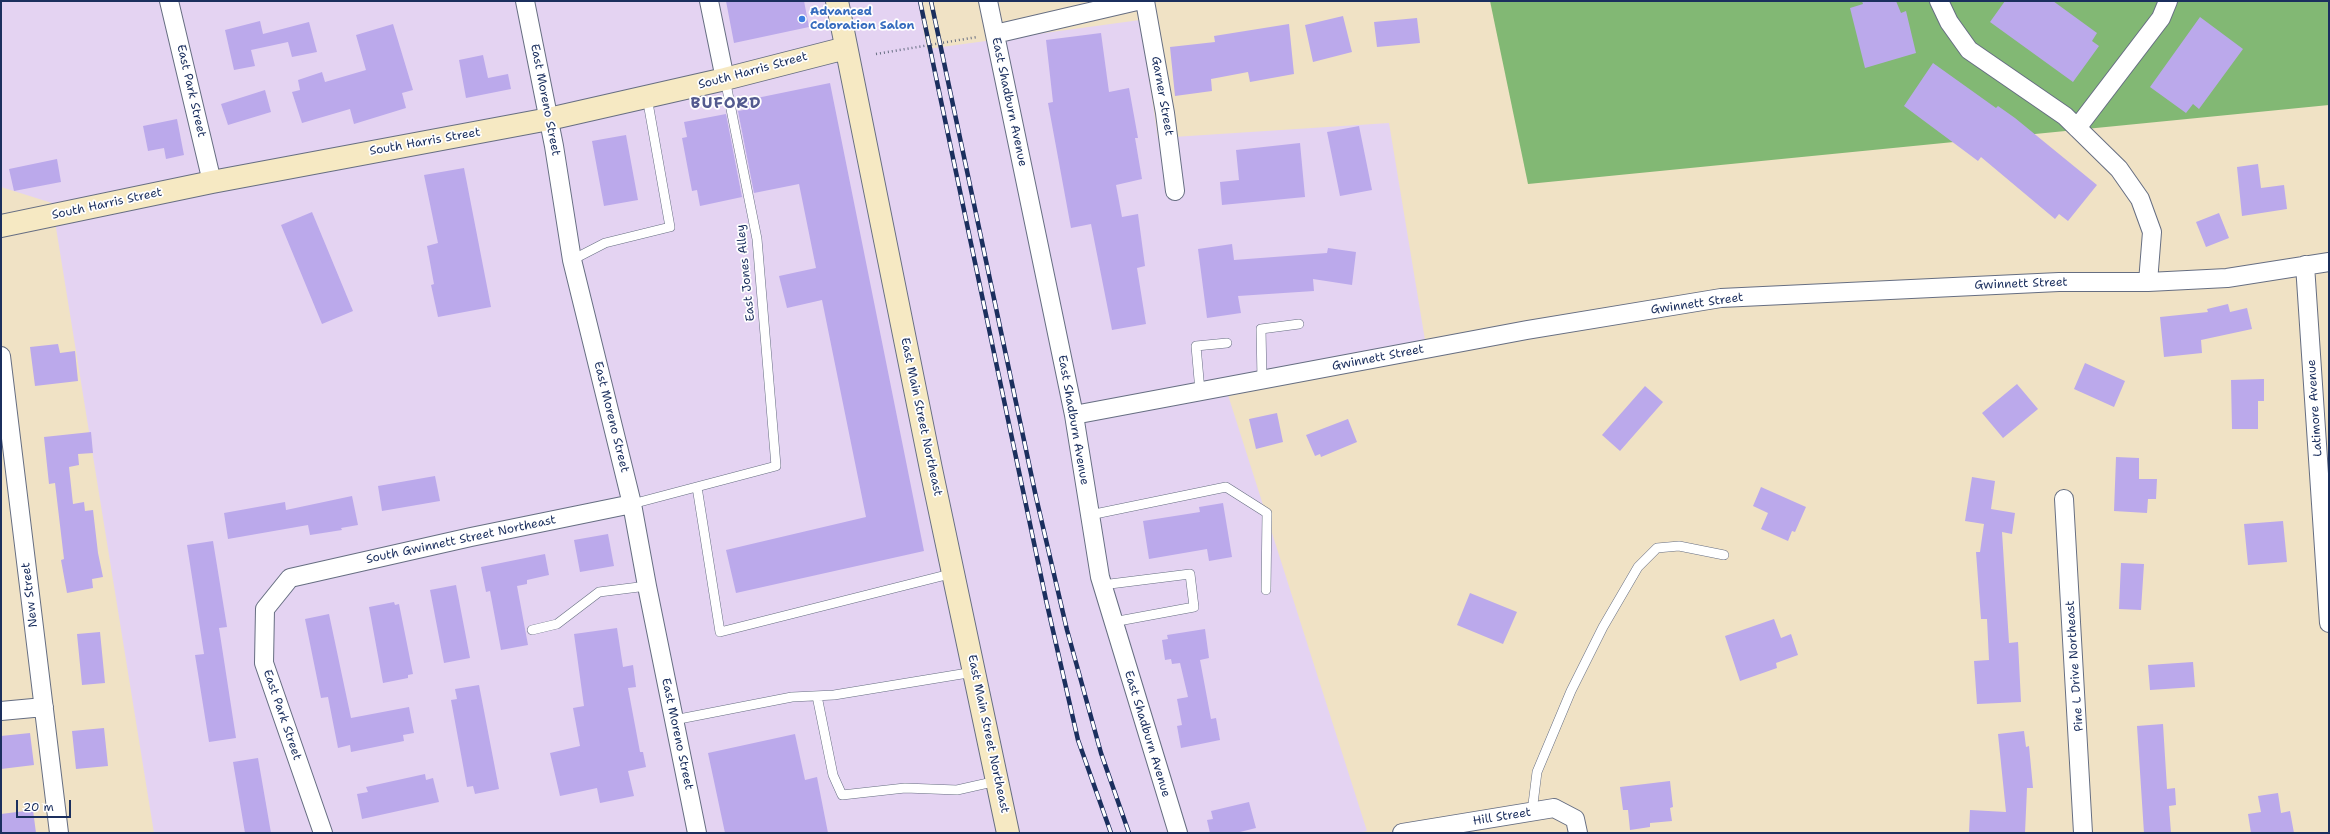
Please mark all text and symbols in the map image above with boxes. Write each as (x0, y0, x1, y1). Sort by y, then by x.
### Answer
place label: Advanced Coloration Salon (810, 5, 915, 33)
marker: Advanced Coloration Salon (797, 14, 807, 24)
street label: East Shadburn Avenue (988, 36, 1030, 168)
street label: East Park Street (173, 43, 209, 139)
street label: East Moreno Street (527, 43, 563, 157)
street label: South Harris Street (697, 50, 809, 92)
street label: Garner Street (1148, 55, 1176, 137)
district label: BUFORD (690, 94, 762, 114)
street label: South Harris Street (368, 125, 482, 159)
street label: South Harris Street (51, 185, 163, 223)
street label: East Jones Alley (734, 224, 758, 322)
street label: Gwinnett Street (1974, 275, 2068, 293)
street label: Gwinnett Street (1650, 290, 1744, 318)
street label: East Main Street Northeast (897, 336, 945, 498)
street label: Gwinnett Street (1331, 342, 1425, 374)
street label: East Shadburn Avenue (1054, 354, 1092, 486)
street label: Latimore Avenue (2304, 359, 2326, 457)
street label: East Moreno Street (590, 360, 632, 474)
street label: South Gwinnett Street Northeast (365, 513, 557, 567)
street label: New Street (19, 562, 41, 628)
street label: Pine L Drive Northeast (2063, 600, 2087, 732)
street label: East Main Street Northeast (964, 653, 1012, 815)
street label: East Park Street (260, 668, 304, 762)
street label: East Shadburn Avenue (1121, 669, 1173, 799)
street label: East Moreno Street (658, 677, 696, 791)
scale bar (18, 792, 73, 818)
text: 20 m (23, 799, 54, 815)
street label: Hill Street (1472, 805, 1532, 829)

